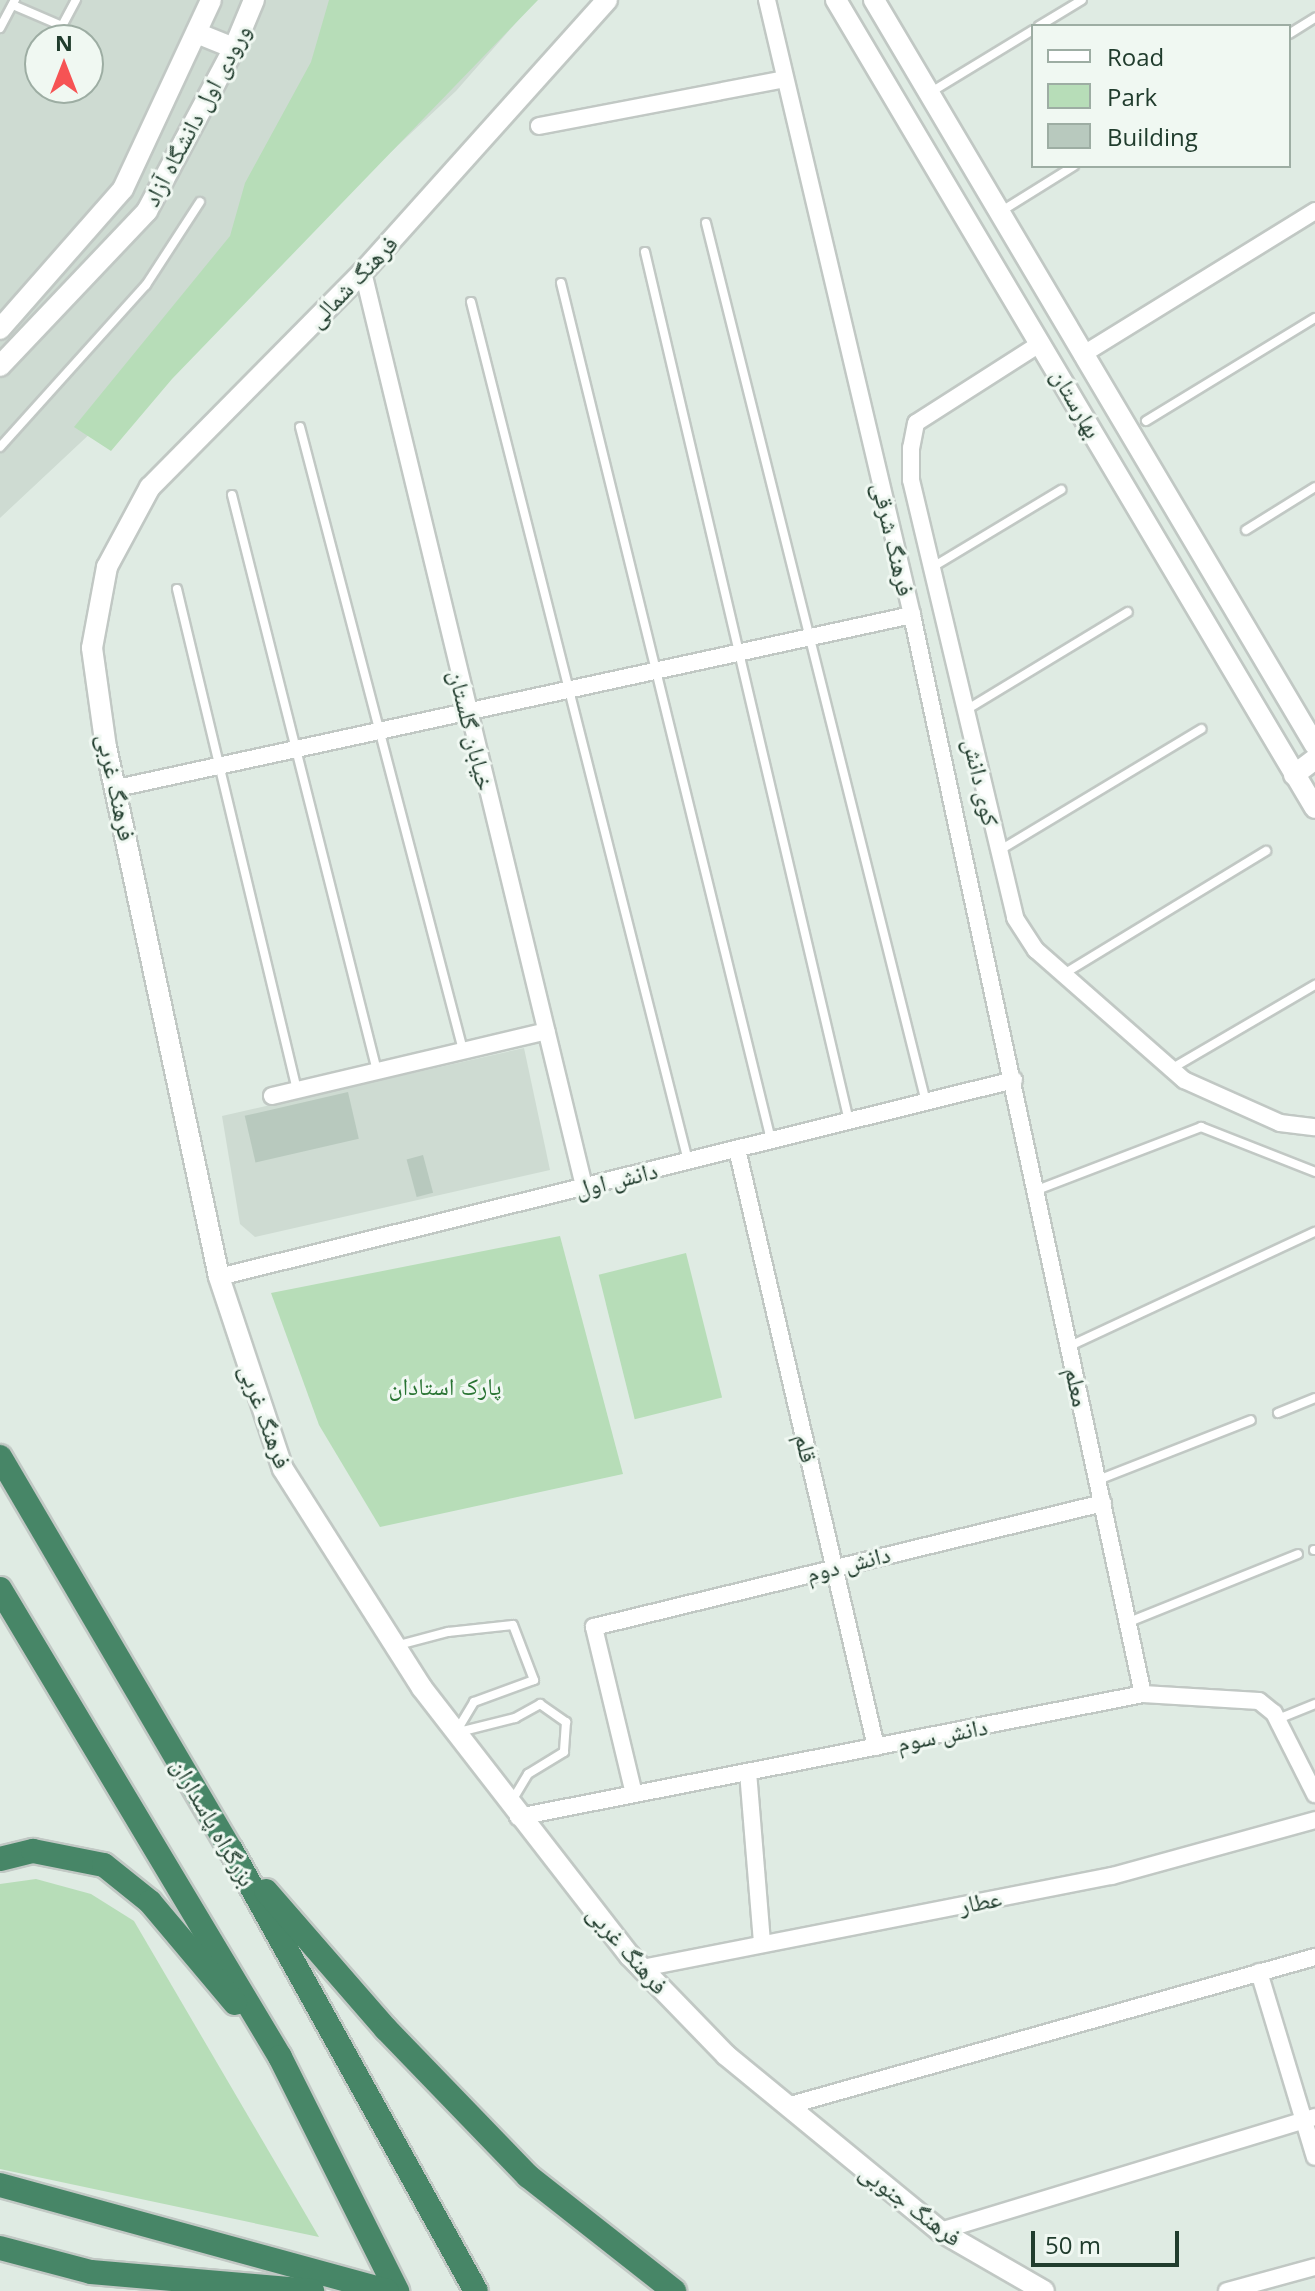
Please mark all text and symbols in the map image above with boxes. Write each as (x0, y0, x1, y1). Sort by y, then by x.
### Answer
street label: ورودی اول دانشگاه آزاد (136, 19, 256, 211)
north arrow (24, 24, 104, 104)
legend (1031, 24, 1291, 168)
text: N (55, 27, 73, 57)
text: Road (1107, 40, 1164, 73)
text: Park (1107, 80, 1157, 113)
text: Building (1107, 120, 1198, 153)
street label: فرهنگ شمالی (301, 229, 403, 333)
street label: بهارستان (1046, 363, 1108, 443)
street label: فرهنگ شرقی (867, 479, 921, 599)
street label: خیابان گلستان (443, 667, 501, 793)
street label: فرهنگ غربی (92, 731, 142, 843)
street label: کوی دانش (958, 735, 1006, 829)
street label: دانش اول (572, 1155, 660, 1203)
street label: فرهنگ غربی (234, 1360, 298, 1472)
street label: معلم (1060, 1365, 1096, 1409)
park label: پارک استادان (388, 1372, 502, 1400)
street label: قلم (790, 1431, 824, 1465)
street label: دانش دوم (803, 1539, 893, 1587)
street label: دانش سوم (894, 1711, 990, 1757)
street label: بزرگراه پاسداران (166, 1753, 262, 1891)
street label: عطار (956, 1883, 1004, 1919)
street label: فرهنگ غربی (581, 1899, 675, 1999)
street label: فرهنگ جنوبی (854, 2156, 968, 2252)
scale bar (1035, 2215, 1183, 2265)
text: 50 m (1045, 2228, 1101, 2261)

